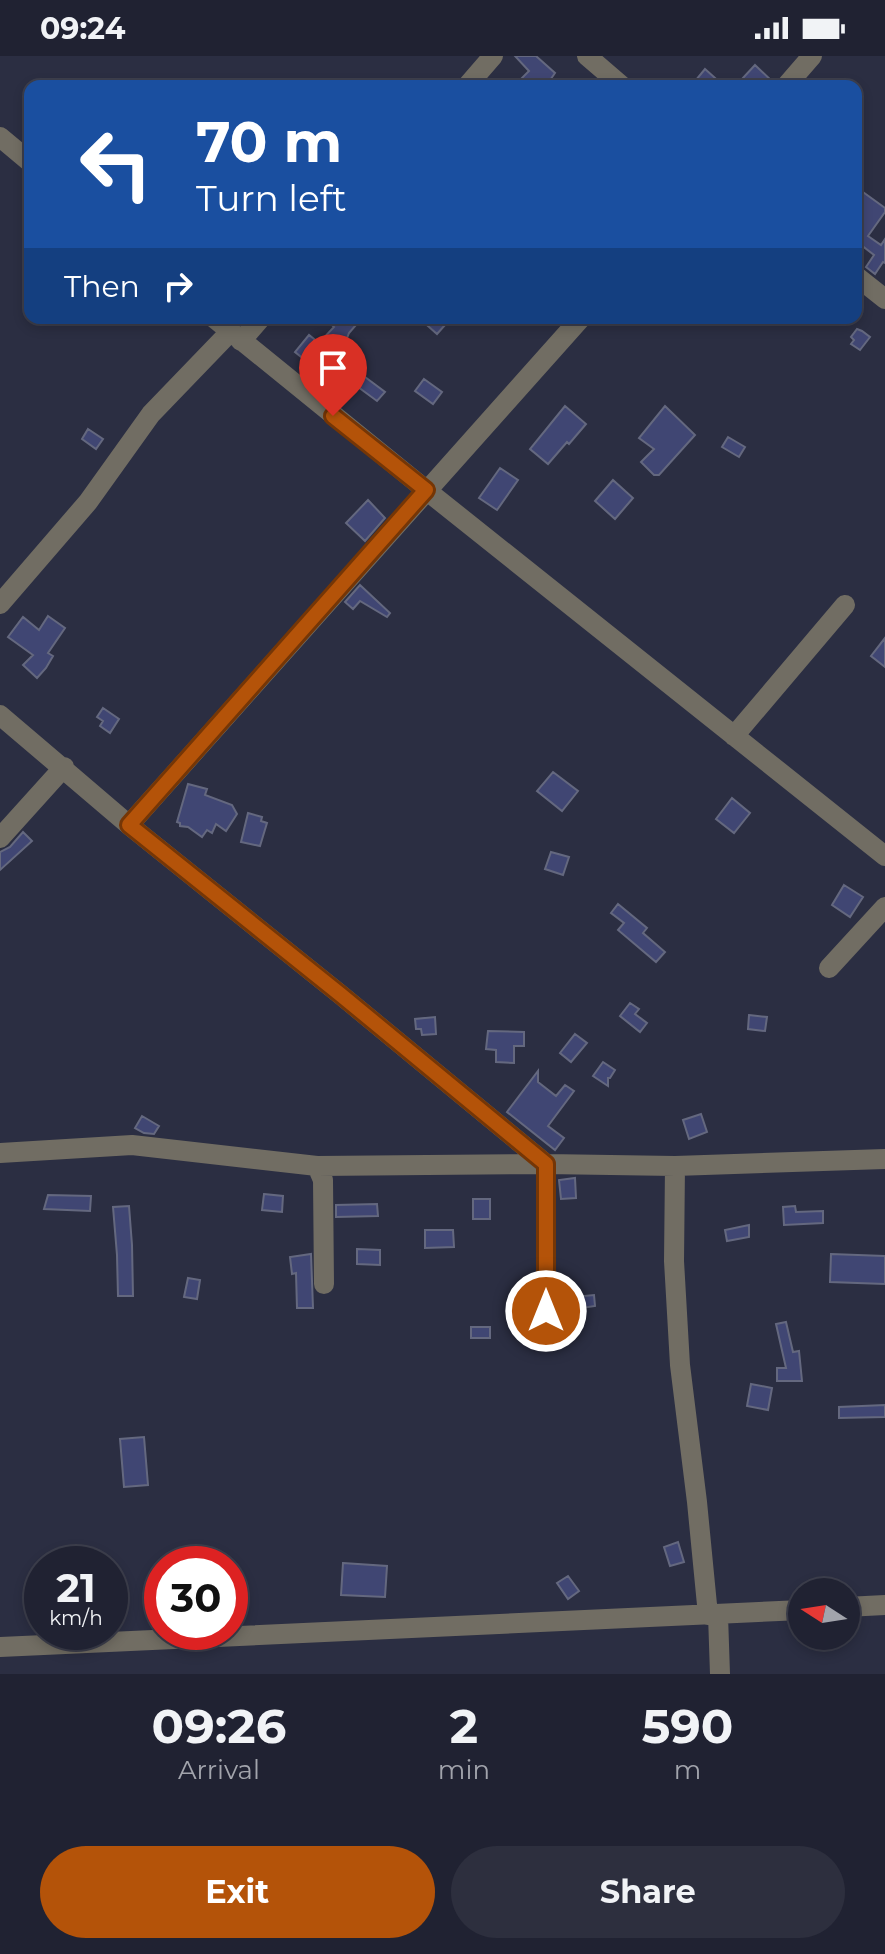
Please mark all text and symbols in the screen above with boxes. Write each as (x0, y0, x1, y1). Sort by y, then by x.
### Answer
text: 09:24 (40, 10, 125, 47)
text: 70 m (196, 108, 342, 176)
icon: left (64, 112, 168, 216)
text: Turn left (196, 176, 347, 220)
icon: right (156, 264, 200, 308)
text: Then (64, 268, 140, 305)
pin (299, 334, 367, 416)
icon: arrive (311, 346, 355, 390)
position arrow (504, 1269, 588, 1353)
speed limit sign: 30 (144, 1546, 248, 1650)
text: 21 (56, 1563, 96, 1612)
north arrow (788, 1578, 860, 1650)
map controls (788, 1578, 860, 1650)
text: km/h (49, 1606, 103, 1630)
text: 09:26 (152, 1697, 286, 1755)
text: 2 (450, 1697, 478, 1755)
text: 590 (642, 1697, 733, 1755)
text: Arrival (178, 1754, 260, 1786)
text: min (438, 1754, 490, 1786)
text: m (674, 1754, 701, 1786)
button: Exit (40, 1846, 435, 1938)
button: Share (451, 1846, 845, 1938)

